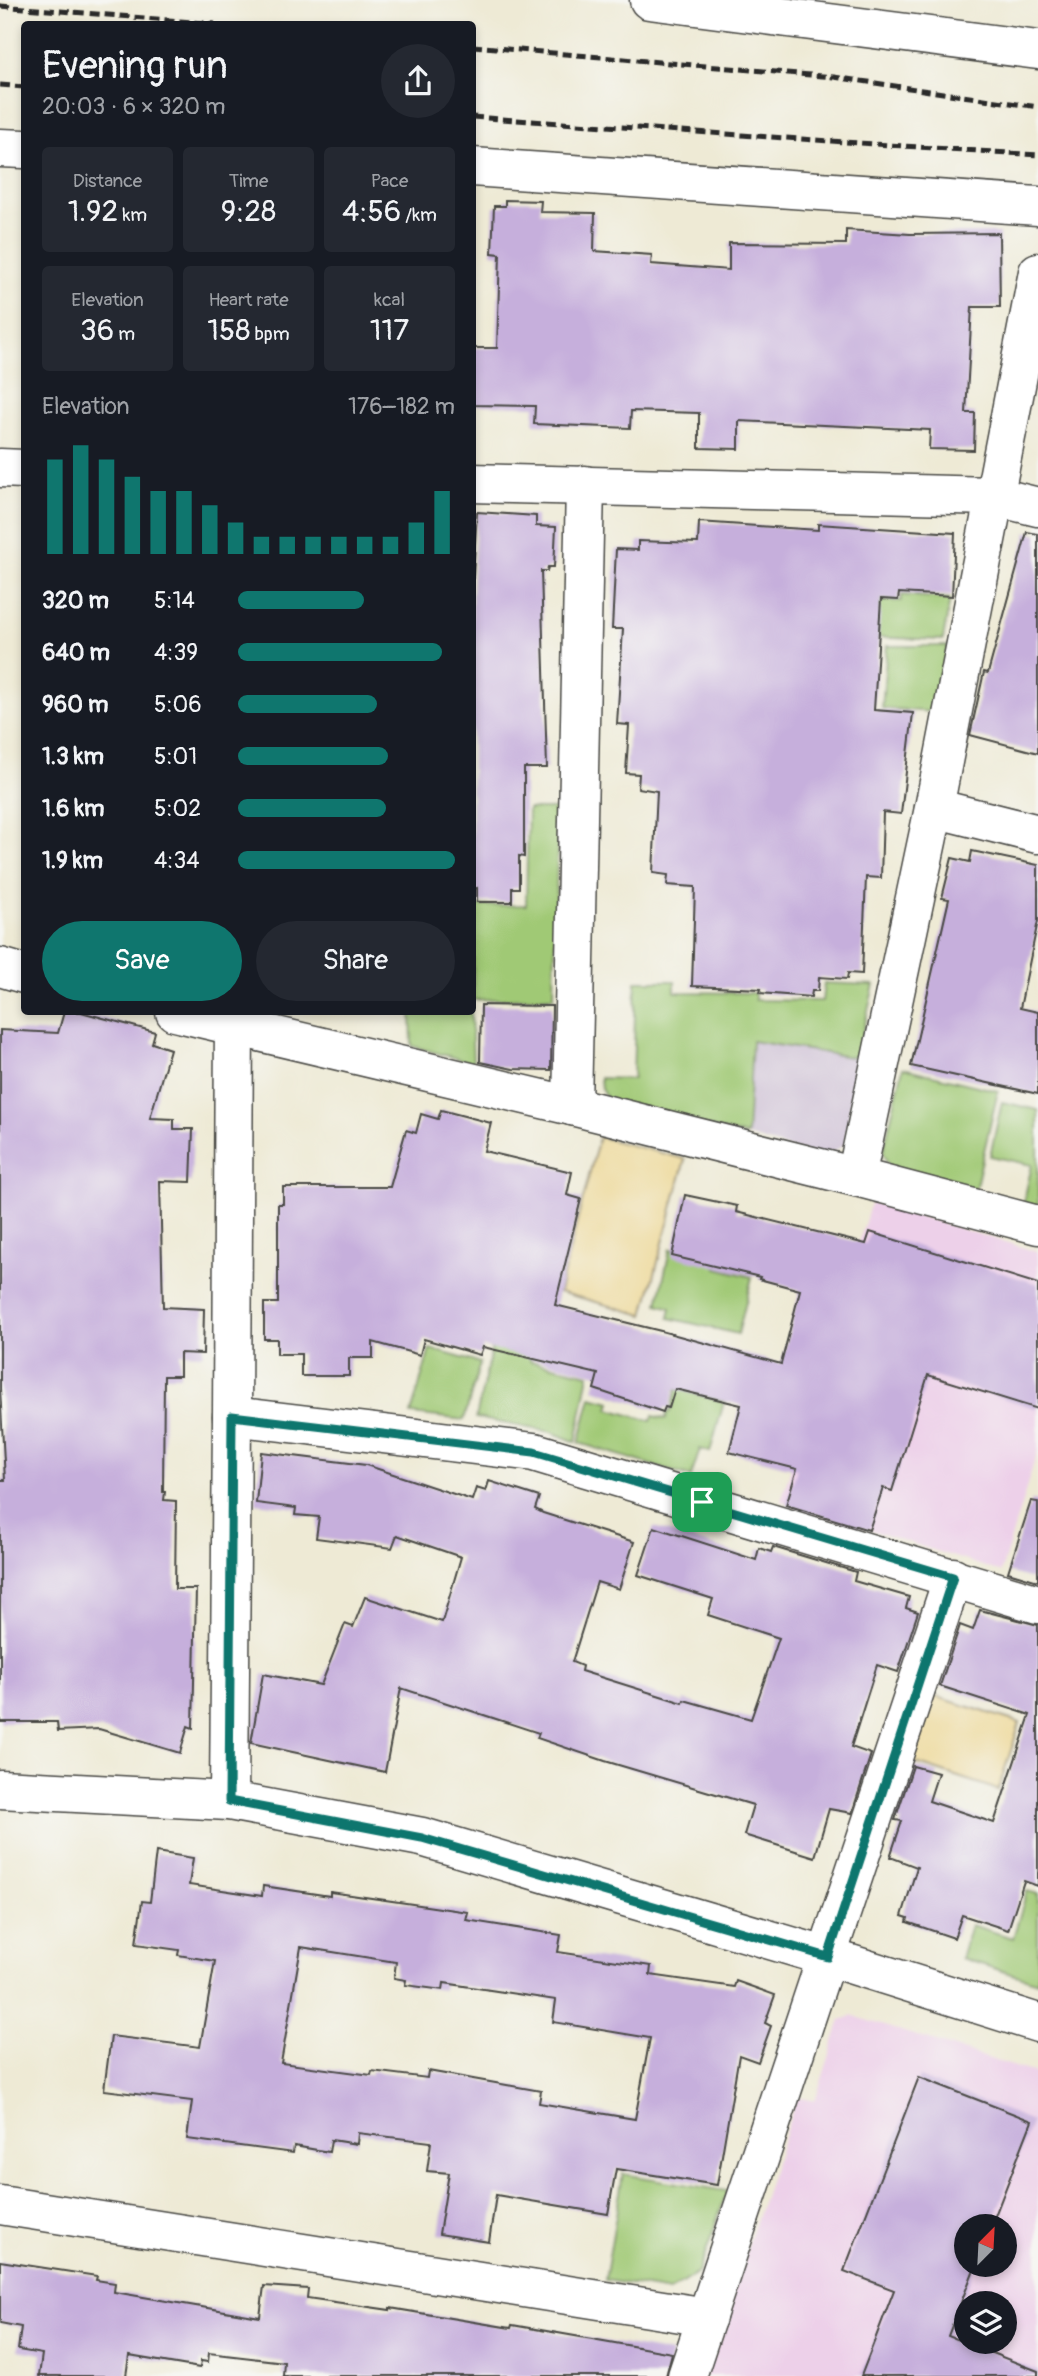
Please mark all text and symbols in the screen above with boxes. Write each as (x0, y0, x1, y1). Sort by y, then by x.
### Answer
text: Evening run (42, 42, 228, 90)
button: share (381, 44, 455, 118)
text: 20:03 · 6 × 320 m (42, 92, 226, 121)
text: Distance (73, 169, 142, 193)
text: Time (229, 169, 268, 193)
text: Pace (371, 169, 408, 193)
text: 1.92 (68, 193, 118, 230)
text: 9:28 (221, 193, 276, 230)
text: 4:56 (342, 193, 401, 230)
text: km (118, 203, 147, 227)
text: /km (401, 203, 437, 227)
text: Elevation (71, 288, 144, 312)
text: Heart rate (208, 288, 289, 312)
text: kcal (374, 288, 405, 312)
text: 36 (80, 312, 114, 349)
text: 158 (207, 312, 250, 349)
text: 117 (370, 312, 409, 349)
text: m (114, 322, 135, 346)
text: bpm (250, 322, 290, 346)
text: Elevation (42, 392, 130, 421)
text: 176–182 m (348, 392, 455, 421)
text: 320 m (42, 586, 109, 615)
text: 5:14 (154, 586, 195, 615)
text: 640 m (42, 638, 110, 667)
text: 4:39 (154, 638, 198, 667)
text: 960 m (42, 690, 108, 719)
text: 5:06 (154, 690, 202, 719)
text: 1.3 km (42, 742, 104, 771)
text: 5:01 (154, 742, 197, 771)
text: 1.6 km (42, 794, 104, 823)
text: 5:02 (154, 794, 201, 823)
text: 1.9 km (42, 846, 103, 875)
text: 4:34 (154, 846, 200, 875)
button: Save (42, 921, 242, 1001)
button: Share (256, 921, 455, 1001)
pin (672, 1472, 732, 1532)
icon: arrive (683, 1483, 721, 1521)
north arrow (954, 2214, 1017, 2277)
map controls (954, 2214, 1017, 2354)
button: layers (954, 2291, 1017, 2354)

